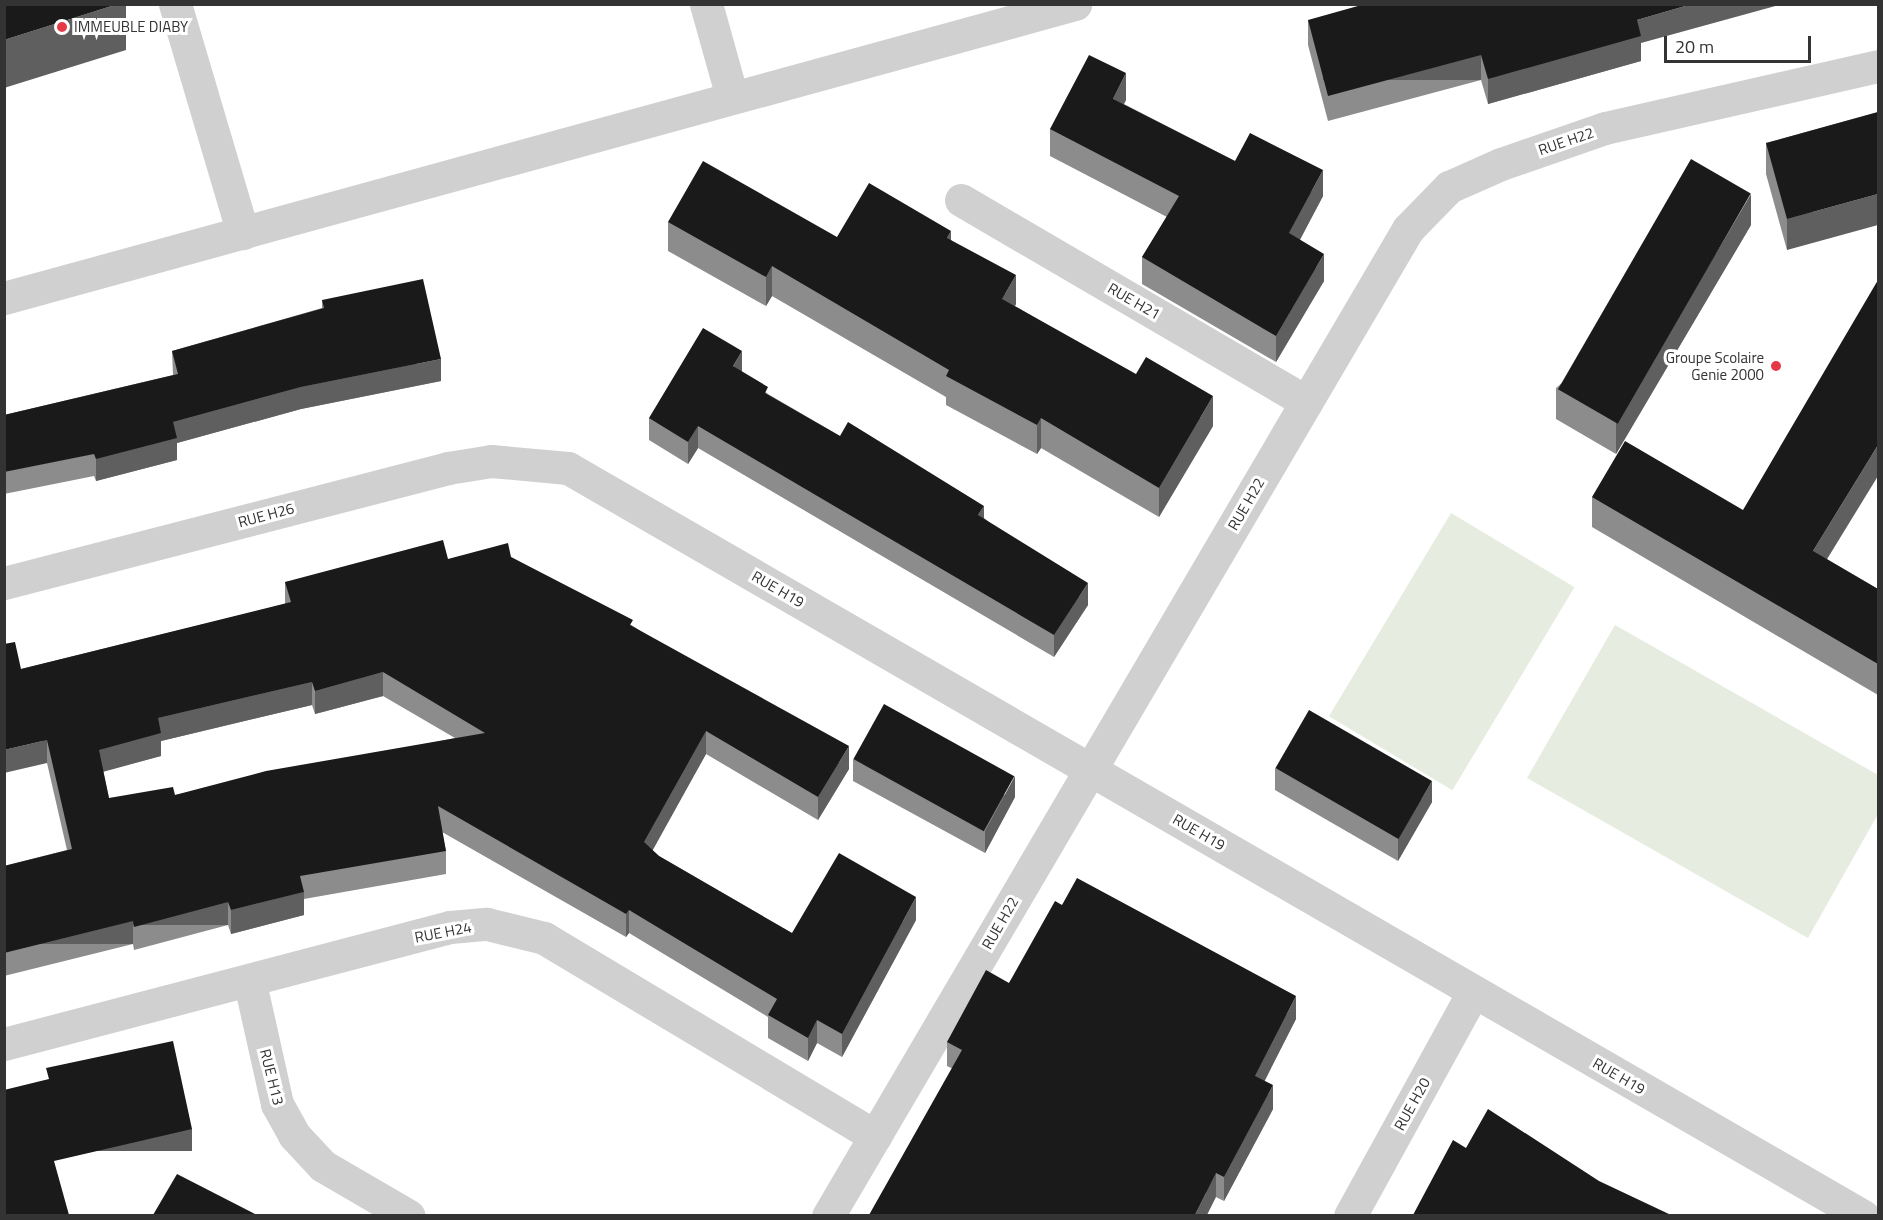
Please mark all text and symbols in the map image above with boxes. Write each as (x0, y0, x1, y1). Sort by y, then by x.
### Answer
place label: IMMEUBLE DIABY (74, 18, 188, 36)
marker: IMMEUBLE DIABY (55, 20, 69, 34)
scale bar (1667, 24, 1814, 62)
text: 20 m (1675, 33, 1714, 60)
street label: RUE H22 (1536, 123, 1596, 159)
street label: RUE H21 (1105, 279, 1163, 323)
place label: Groupe Scolaire Genie 2000 (1666, 348, 1764, 383)
marker: Groupe Scolaire Genie 2000 (1769, 359, 1783, 373)
street label: RUE H22 (1224, 475, 1268, 533)
street label: RUE H26 (236, 499, 296, 531)
street label: RUE H19 (749, 567, 807, 611)
street label: RUE H19 (1170, 810, 1228, 854)
street label: RUE H22 (978, 894, 1022, 952)
street label: RUE H24 (413, 918, 473, 946)
street label: RUE H13 (256, 1047, 288, 1107)
street label: RUE H19 (1590, 1054, 1648, 1098)
street label: RUE H20 (1390, 1075, 1434, 1133)

